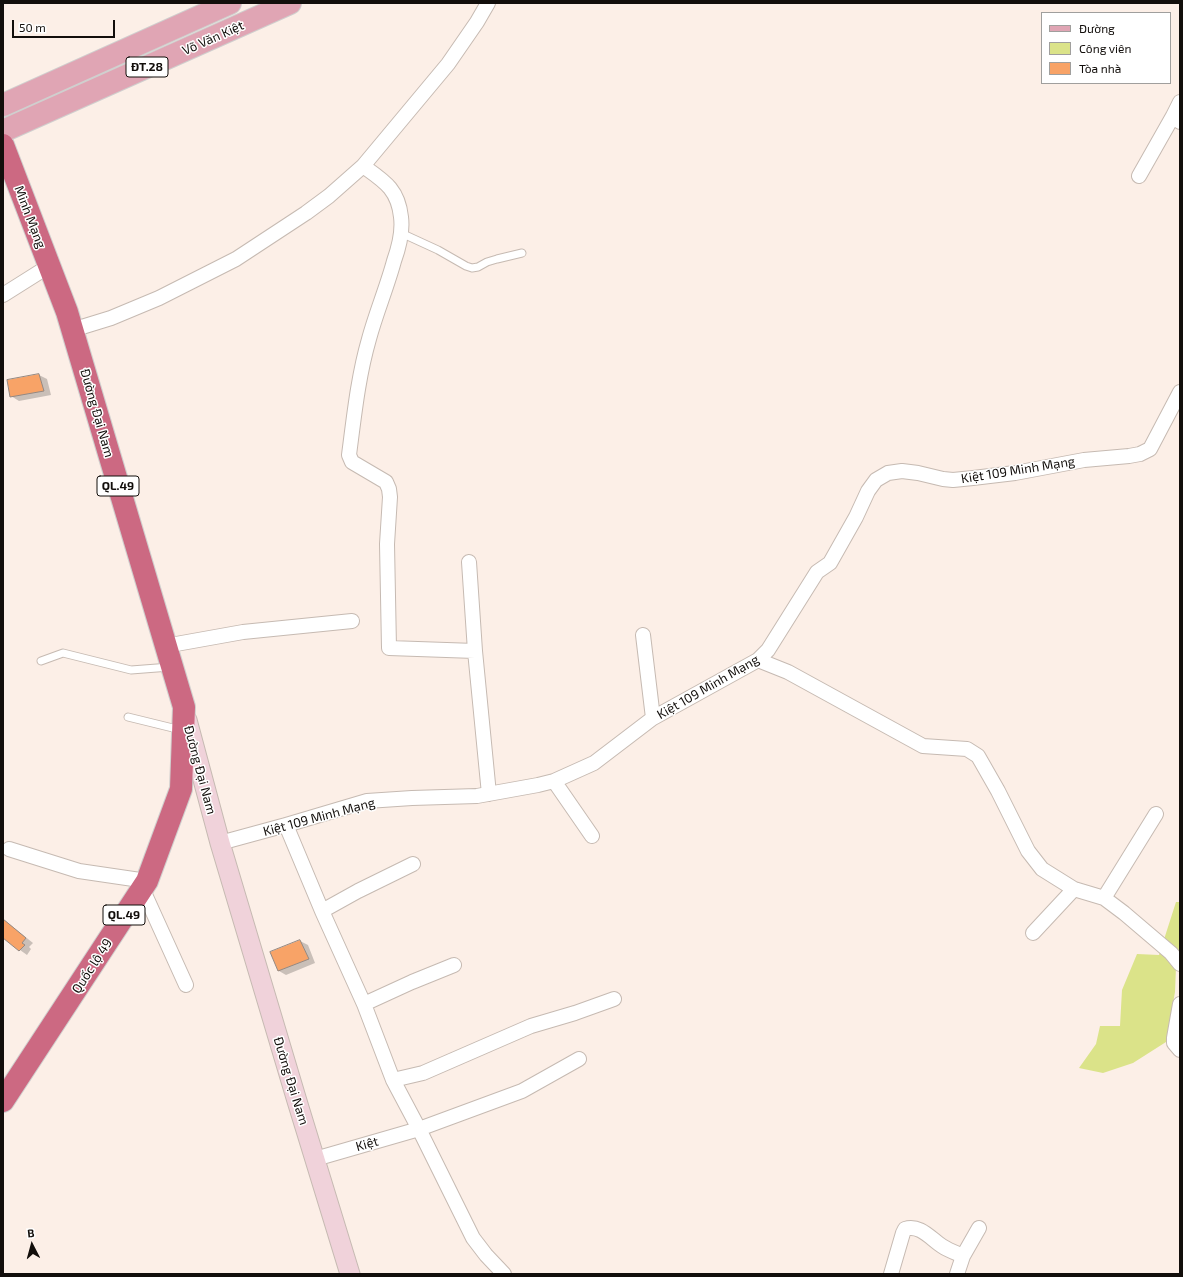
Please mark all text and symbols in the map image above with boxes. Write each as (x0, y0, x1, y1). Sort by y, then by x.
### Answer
scale bar (14, 12, 117, 38)
legend (1041, 12, 1171, 84)
street label: Võ Văn Kiệt (180, 18, 246, 58)
text: 50 m (19, 20, 46, 34)
text: Đường (1079, 21, 1115, 35)
text: Công viên (1079, 41, 1132, 55)
road number: ĐT.28 (126, 57, 168, 77)
text: Tòa nhà (1079, 61, 1121, 75)
street label: Minh Mạng (11, 183, 49, 251)
street label: Đường Đại Nam (77, 367, 117, 459)
street label: Kiệt 109 Minh Mạng (960, 453, 1076, 487)
road number: QL.49 (97, 476, 139, 496)
street label: Kiệt 109 Minh Mạng (654, 651, 762, 723)
street label: Đường Đại Nam (181, 724, 219, 816)
street label: Kiệt 109 Minh Mạng (261, 795, 377, 839)
road number: QL.49 (103, 905, 145, 925)
street label: Quốc lộ 49 (68, 936, 116, 996)
street label: Đường Đại Nam (270, 1035, 312, 1127)
street label: Kiệt (354, 1133, 380, 1155)
north arrow (12, 1225, 52, 1265)
text: B (27, 1226, 35, 1239)

